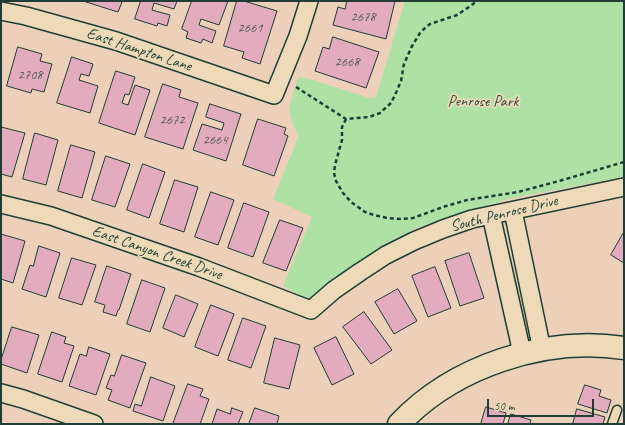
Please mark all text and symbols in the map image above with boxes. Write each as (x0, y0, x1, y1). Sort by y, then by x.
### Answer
house number: 2678 (350, 9, 376, 25)
house number: 2661 (237, 20, 263, 36)
street label: East Hampton Lane (84, 24, 194, 76)
house number: 2668 (334, 54, 360, 70)
house number: 2708 (17, 67, 43, 83)
park label: Penrose Park (448, 92, 518, 112)
house number: 2672 (159, 112, 185, 128)
house number: 2664 (202, 132, 228, 148)
street label: South Penrose Drive (448, 191, 560, 237)
street label: East Canyon Creek Drive (90, 222, 224, 284)
scale bar (489, 391, 596, 417)
text: 50 m (494, 398, 514, 414)

